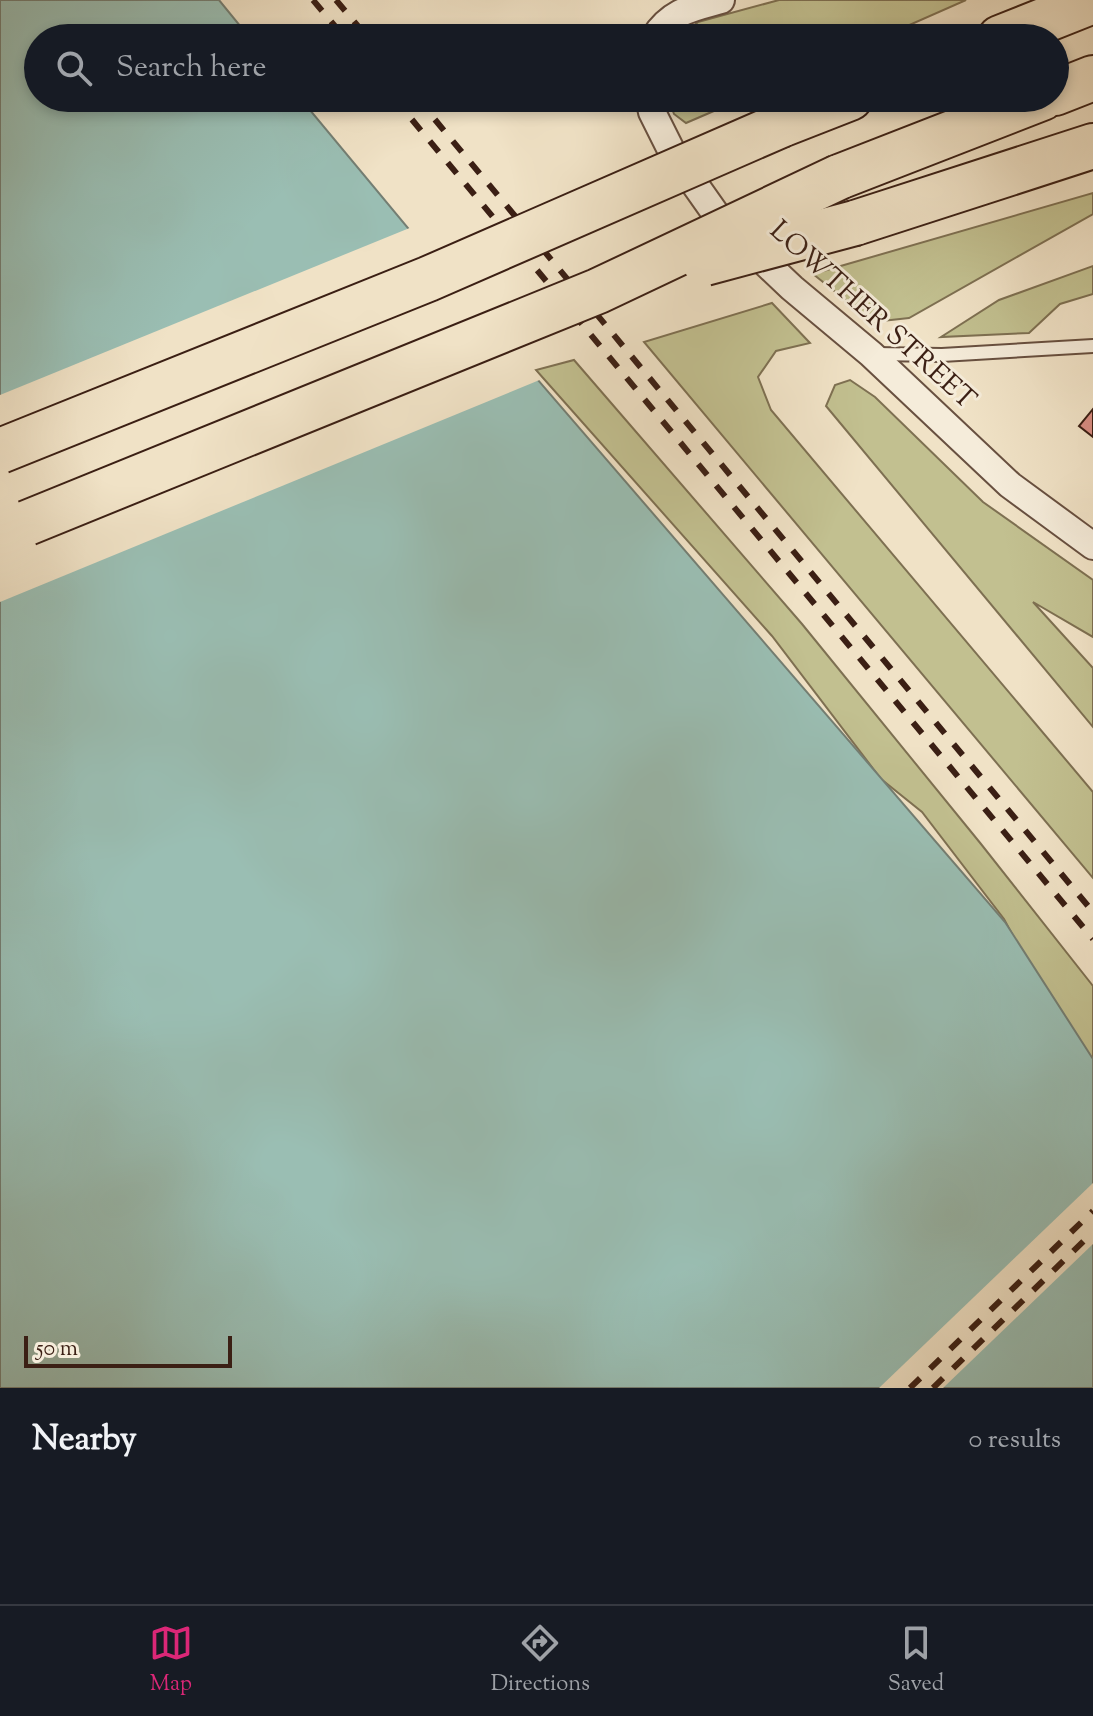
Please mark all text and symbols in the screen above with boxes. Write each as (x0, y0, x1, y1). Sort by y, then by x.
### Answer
search box (24, 24, 1069, 112)
icon: search (52, 46, 96, 90)
text: Search here (116, 47, 266, 90)
street label: LOWTHER STREET (760, 212, 984, 420)
scale bar (24, 1332, 232, 1368)
text: 50 m (36, 1334, 78, 1366)
text: Nearby (32, 1416, 137, 1465)
text: 0 results (969, 1422, 1061, 1459)
tab: Map (149, 1621, 193, 1701)
tab: Directions (491, 1621, 590, 1701)
tab: Saved (888, 1621, 944, 1701)

